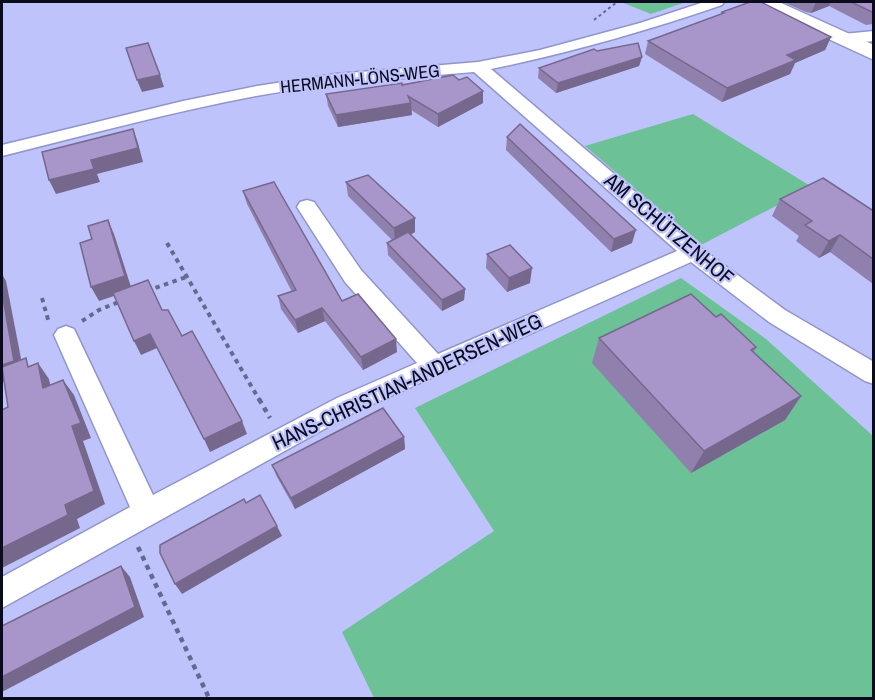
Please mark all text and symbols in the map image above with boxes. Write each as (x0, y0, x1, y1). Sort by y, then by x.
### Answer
street label: HERMANN-LÖNS-WEG (279, 58, 441, 99)
street label: AM SCHÜTZENHOF (598, 165, 740, 291)
street label: HANS-CHRISTIAN-ANDERSEN-WEG (267, 306, 546, 457)

